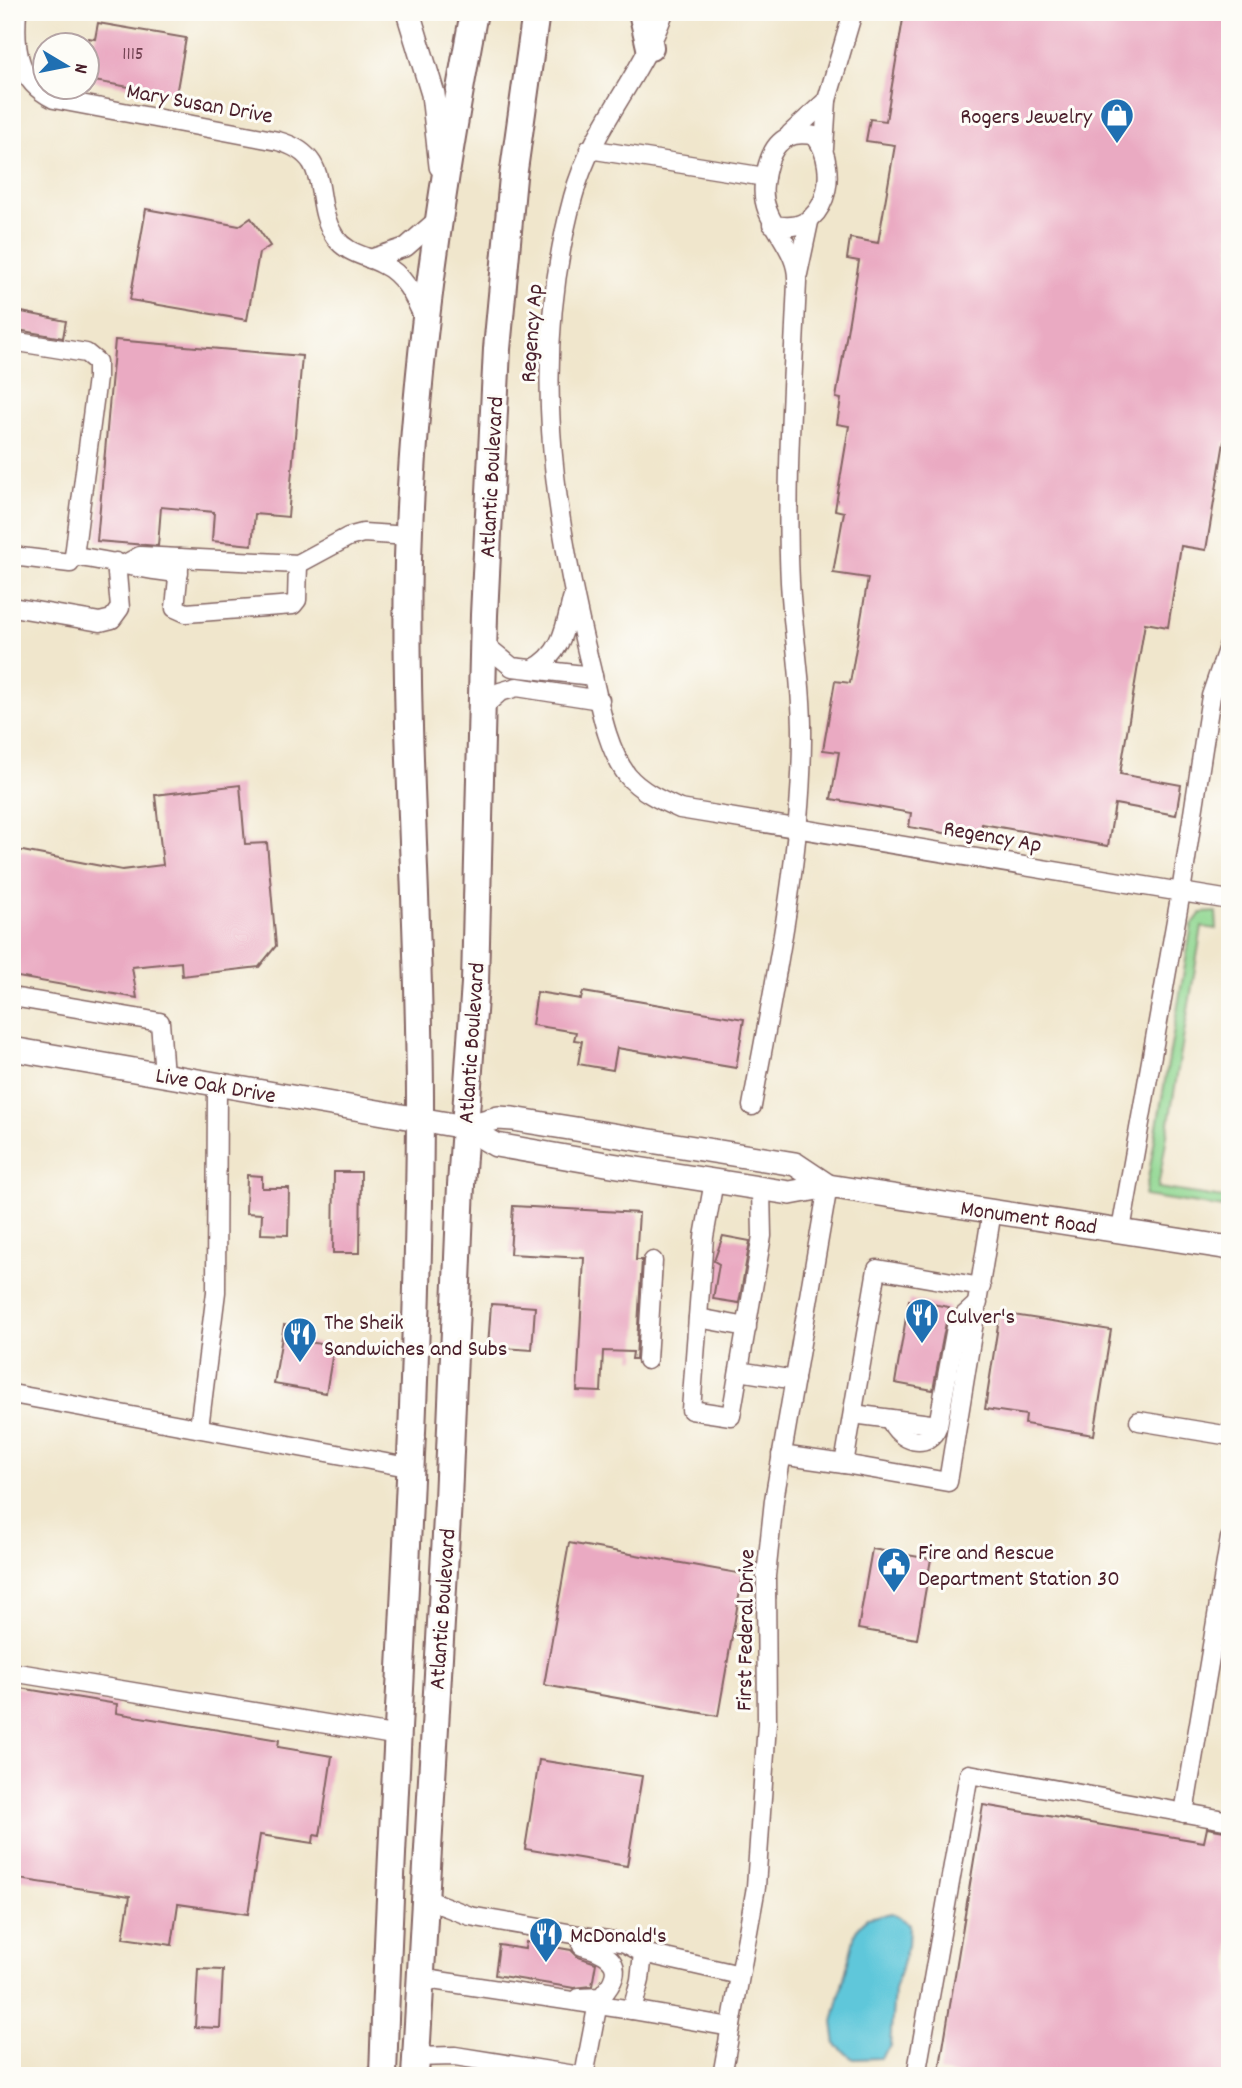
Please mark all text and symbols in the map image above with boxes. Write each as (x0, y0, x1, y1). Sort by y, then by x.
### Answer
north arrow (32, 32, 102, 102)
house number: 1115 (122, 42, 144, 69)
text: N (65, 61, 93, 75)
street label: Mary Susan Drive (124, 76, 275, 135)
shop icon: Rogers Jewelry (1098, 96, 1136, 145)
place label: Rogers Jewelry (960, 102, 1093, 135)
street label: Regency Ap (514, 283, 553, 384)
street label: Atlantic Boulevard (473, 396, 514, 559)
street label: Regency Ap (941, 814, 1044, 863)
street label: Atlantic Boulevard (451, 962, 496, 1125)
street label: Live Oak Drive (153, 1061, 278, 1114)
street label: Monument Road (958, 1194, 1099, 1245)
restaurant icon: Culver's (903, 1296, 941, 1345)
place label: Culver's (946, 1302, 1015, 1335)
place label: The Sheik Sandwiches and Subs (324, 1308, 507, 1367)
restaurant icon: The Sheik Sandwiches and Subs (281, 1315, 319, 1364)
street label: Atlantic Boulevard (422, 1528, 467, 1691)
place label: Fire and Rescue Department Station 30 (918, 1538, 1120, 1597)
public building icon: Fire and Rescue Department Station 30 (875, 1545, 913, 1594)
street label: First Federal Drive (730, 1549, 765, 1711)
restaurant icon: McDonald's (527, 1915, 565, 1964)
place label: McDonald's (570, 1921, 667, 1954)

